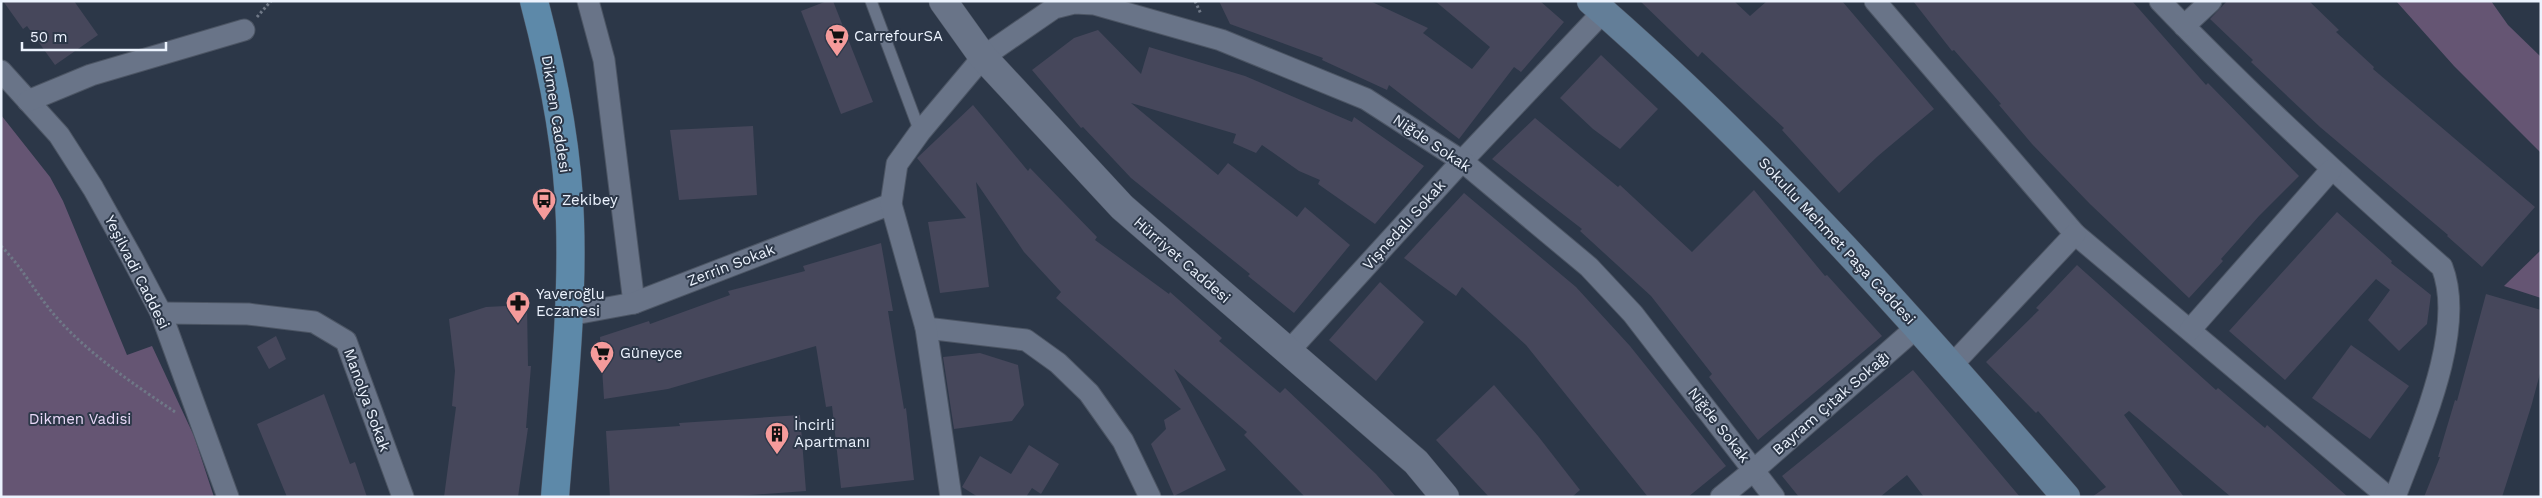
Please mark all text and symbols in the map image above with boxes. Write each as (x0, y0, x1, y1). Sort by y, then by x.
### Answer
scale bar (22, 20, 166, 52)
supermarket icon: CarrefourSA (824, 23, 850, 57)
place label: CarrefourSA (854, 27, 943, 45)
text: 50 m (30, 28, 67, 46)
street label: Dikmen Caddesi (538, 54, 574, 174)
street label: Niğde Sokak (1390, 110, 1475, 176)
street label: Sokullu Mehmet Paşa Caddesi (1755, 154, 1919, 328)
street label: Vişnedalı Sokak (1359, 176, 1450, 274)
bus stop icon: Zekibey (531, 187, 557, 221)
place label: Zekibey (562, 191, 618, 209)
street label: Yeşilvadi Caddesi (101, 212, 173, 332)
street label: Hürriyet Caddesi (1130, 213, 1234, 307)
street label: Zerrin Sokak (685, 240, 778, 290)
place label: Yaveroğlu Eczanesi (536, 285, 605, 320)
pharmacy icon: Yaveroğlu Eczanesi (505, 290, 531, 324)
supermarket icon: Güneyce (589, 340, 615, 374)
place label: Güneyce (620, 344, 683, 362)
street label: Manolya Sokak (340, 346, 394, 455)
street label: Bayram Çıtak Sokağı (1769, 347, 1893, 459)
street label: Niğde Sokak (1684, 384, 1754, 466)
park label: Dikmen Vadisi (29, 410, 131, 428)
place label: İncirli Apartmanı (794, 416, 870, 451)
building icon: İncirli Apartmanı (764, 421, 790, 455)

